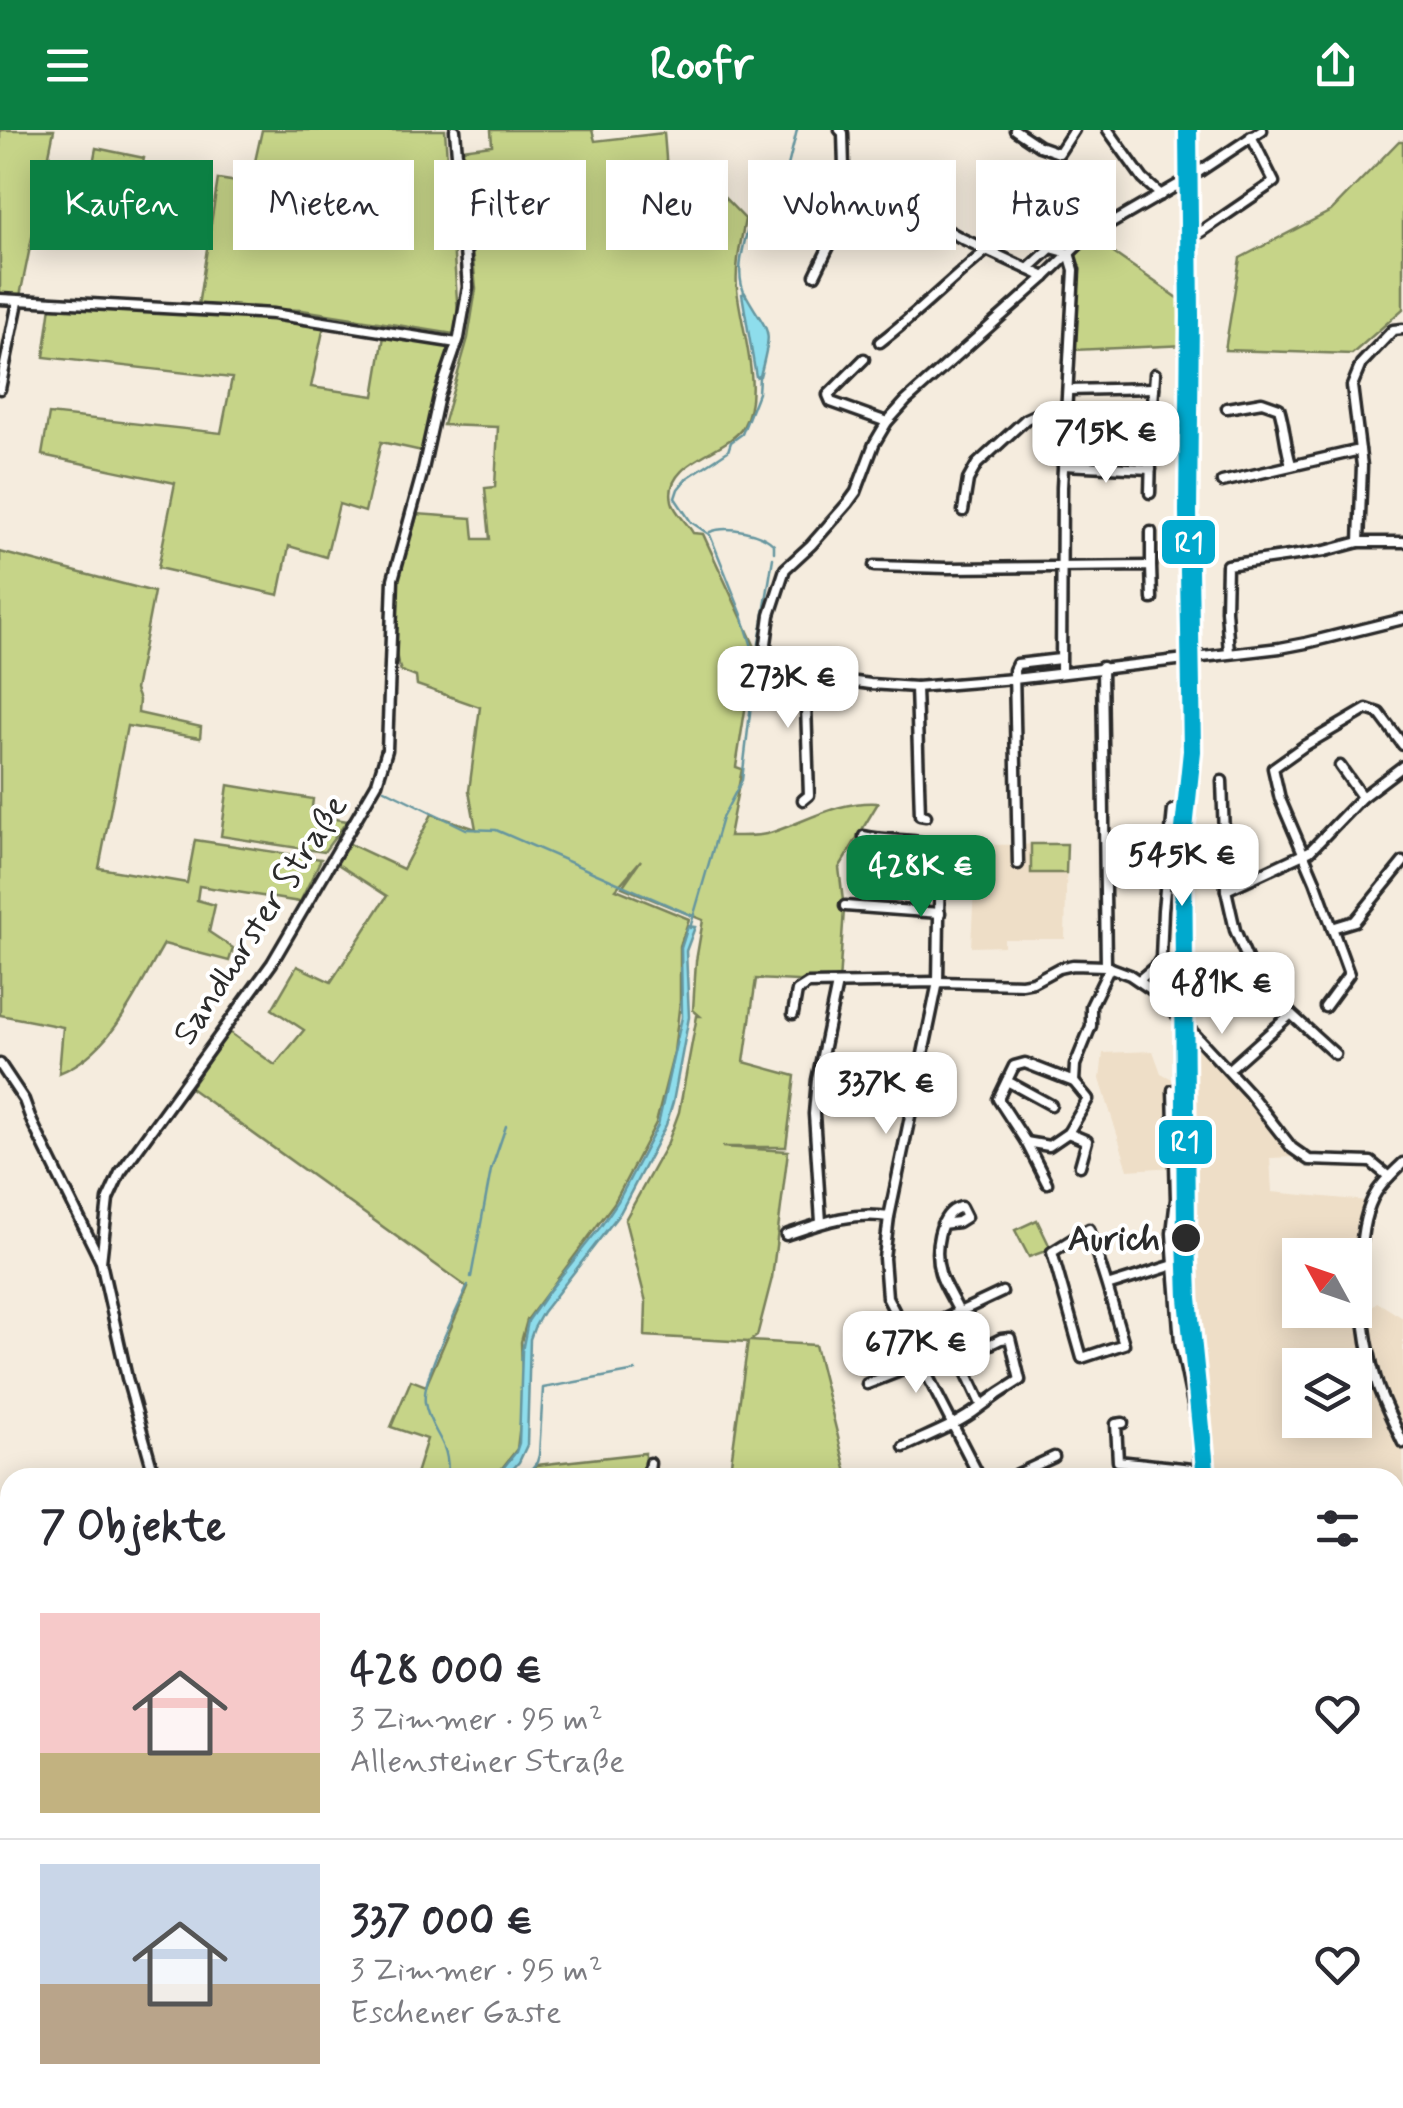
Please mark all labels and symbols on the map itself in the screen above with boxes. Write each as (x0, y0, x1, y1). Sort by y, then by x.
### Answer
pin: 715K € (1025, 401, 1187, 486)
line badge: R1 (1160, 518, 1217, 566)
text: R1 (1175, 526, 1203, 563)
pin: 273K € (707, 646, 869, 731)
street label: Sandhorster Straße (162, 786, 359, 1054)
pin: 545K € (1101, 824, 1263, 909)
pin: 428K € (840, 835, 1002, 920)
pin: 481K € (1141, 952, 1303, 1037)
pin: 337K € (805, 1052, 967, 1137)
line badge: R1 (1157, 1118, 1214, 1166)
text: R1 (1171, 1125, 1199, 1162)
place label: Aurich (1068, 1217, 1160, 1263)
marker: Aurich (1169, 1221, 1203, 1255)
north arrow (1282, 1238, 1372, 1328)
pin: 677K € (835, 1311, 997, 1396)

